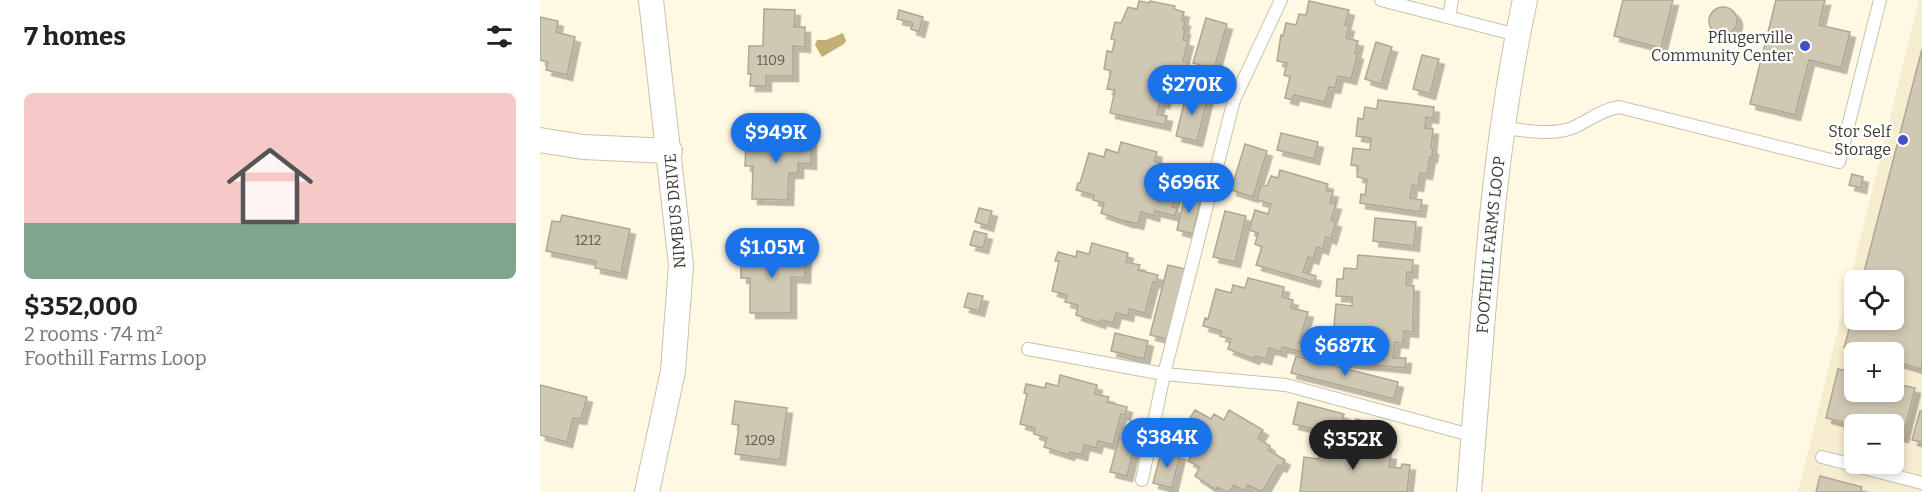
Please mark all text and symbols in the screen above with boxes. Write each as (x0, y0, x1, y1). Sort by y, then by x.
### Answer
icon: filters (483, 20, 516, 53)
text: 7 homes (24, 21, 126, 52)
place label: Pflugerville Community Center (1651, 28, 1793, 65)
marker: Pflugerville Community Center (1798, 39, 1812, 53)
house number: 1109 (757, 52, 785, 69)
pin: $270K (1150, 65, 1234, 116)
text: $270K (1162, 72, 1222, 96)
pin: $949K (734, 113, 818, 164)
text: $949K (745, 120, 807, 144)
place label: Stor Self Storage (1828, 122, 1892, 159)
icon: home (216, 132, 324, 240)
marker: Stor Self Storage (1896, 133, 1910, 147)
street label: NIMBUS DRIVE (661, 153, 689, 269)
street label: FOOTHILL FARMS LOOP (1472, 155, 1508, 334)
pin: $696K (1147, 163, 1231, 214)
text: $696K (1158, 170, 1220, 194)
pin: $1.05M (723, 228, 821, 279)
house number: 1212 (575, 232, 601, 249)
text: $1.05M (739, 235, 805, 259)
map controls (1844, 270, 1904, 474)
button: locate (1844, 270, 1904, 330)
text: $352,000 (24, 291, 138, 322)
text: 2 rooms · 74 m² (24, 322, 163, 346)
pin: $687K (1303, 326, 1387, 377)
text: $687K (1314, 333, 1376, 357)
button: + (1844, 342, 1904, 402)
text: Foothill Farms Loop (24, 346, 207, 370)
button: − (1844, 414, 1904, 474)
pin: $384K (1125, 418, 1209, 469)
pin: $352K (1311, 420, 1395, 471)
text: $384K (1136, 425, 1198, 449)
text: $352K (1323, 427, 1383, 451)
house number: 1209 (745, 432, 775, 449)

